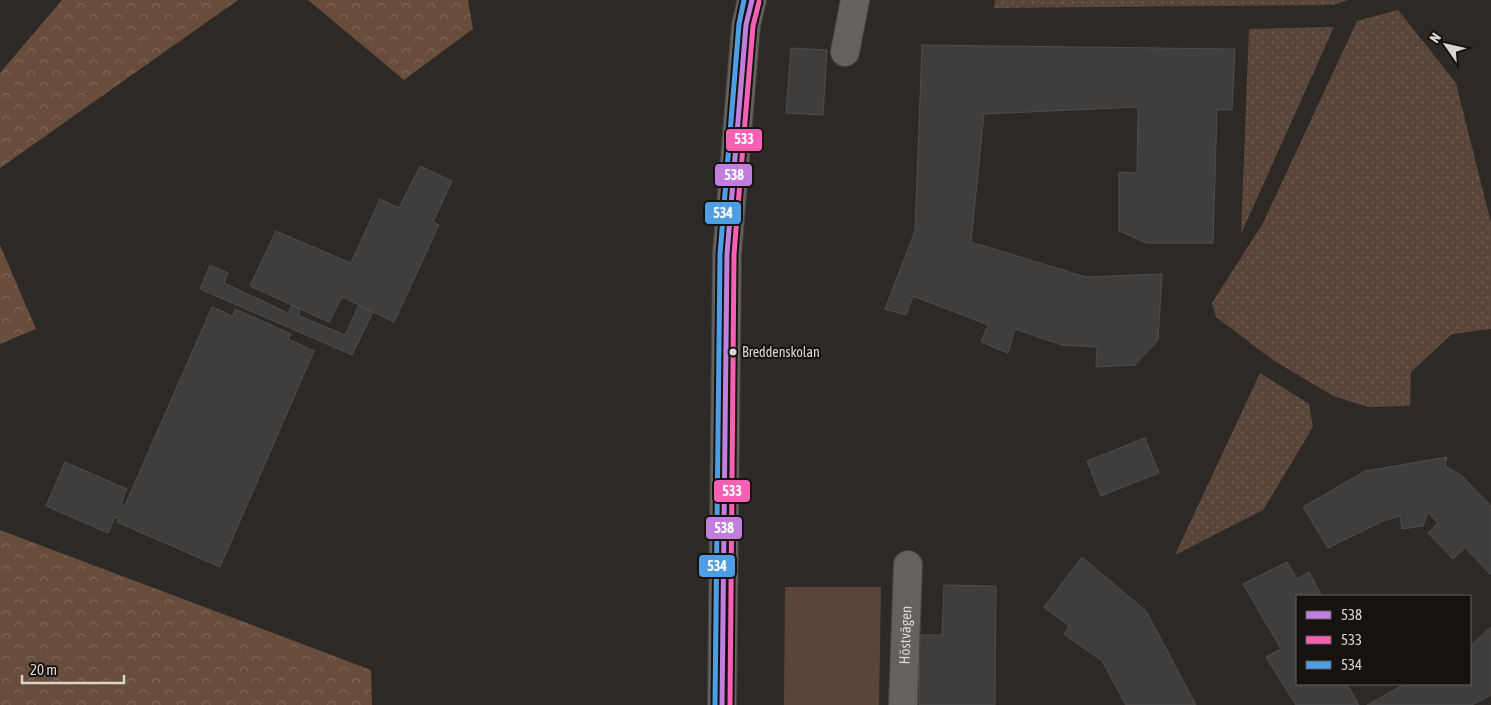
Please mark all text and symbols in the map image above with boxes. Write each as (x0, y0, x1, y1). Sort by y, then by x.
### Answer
north arrow (1421, 20, 1471, 70)
text: N (1426, 30, 1444, 46)
line badge: 533 (725, 128, 763, 152)
text: 533 (734, 131, 754, 147)
line badge: 538 (714, 163, 753, 187)
text: 538 (724, 167, 744, 183)
line badge: 534 (704, 201, 742, 225)
text: 534 (713, 205, 733, 221)
place label: Breddenskolan (742, 344, 820, 360)
marker: Breddenskolan (728, 347, 738, 357)
line badge: 533 (713, 479, 751, 503)
text: 533 (722, 483, 742, 499)
line badge: 538 (705, 516, 743, 540)
text: 538 (714, 520, 734, 536)
line badge: 534 (698, 554, 736, 578)
text: 534 (707, 558, 727, 574)
legend (1296, 595, 1471, 685)
street label: Höstvägen (895, 605, 915, 665)
text: 538 (1341, 606, 1362, 623)
text: 533 (1341, 631, 1362, 648)
scale bar (22, 652, 125, 684)
text: 534 (1341, 656, 1362, 673)
text: 20 m (30, 661, 57, 678)

